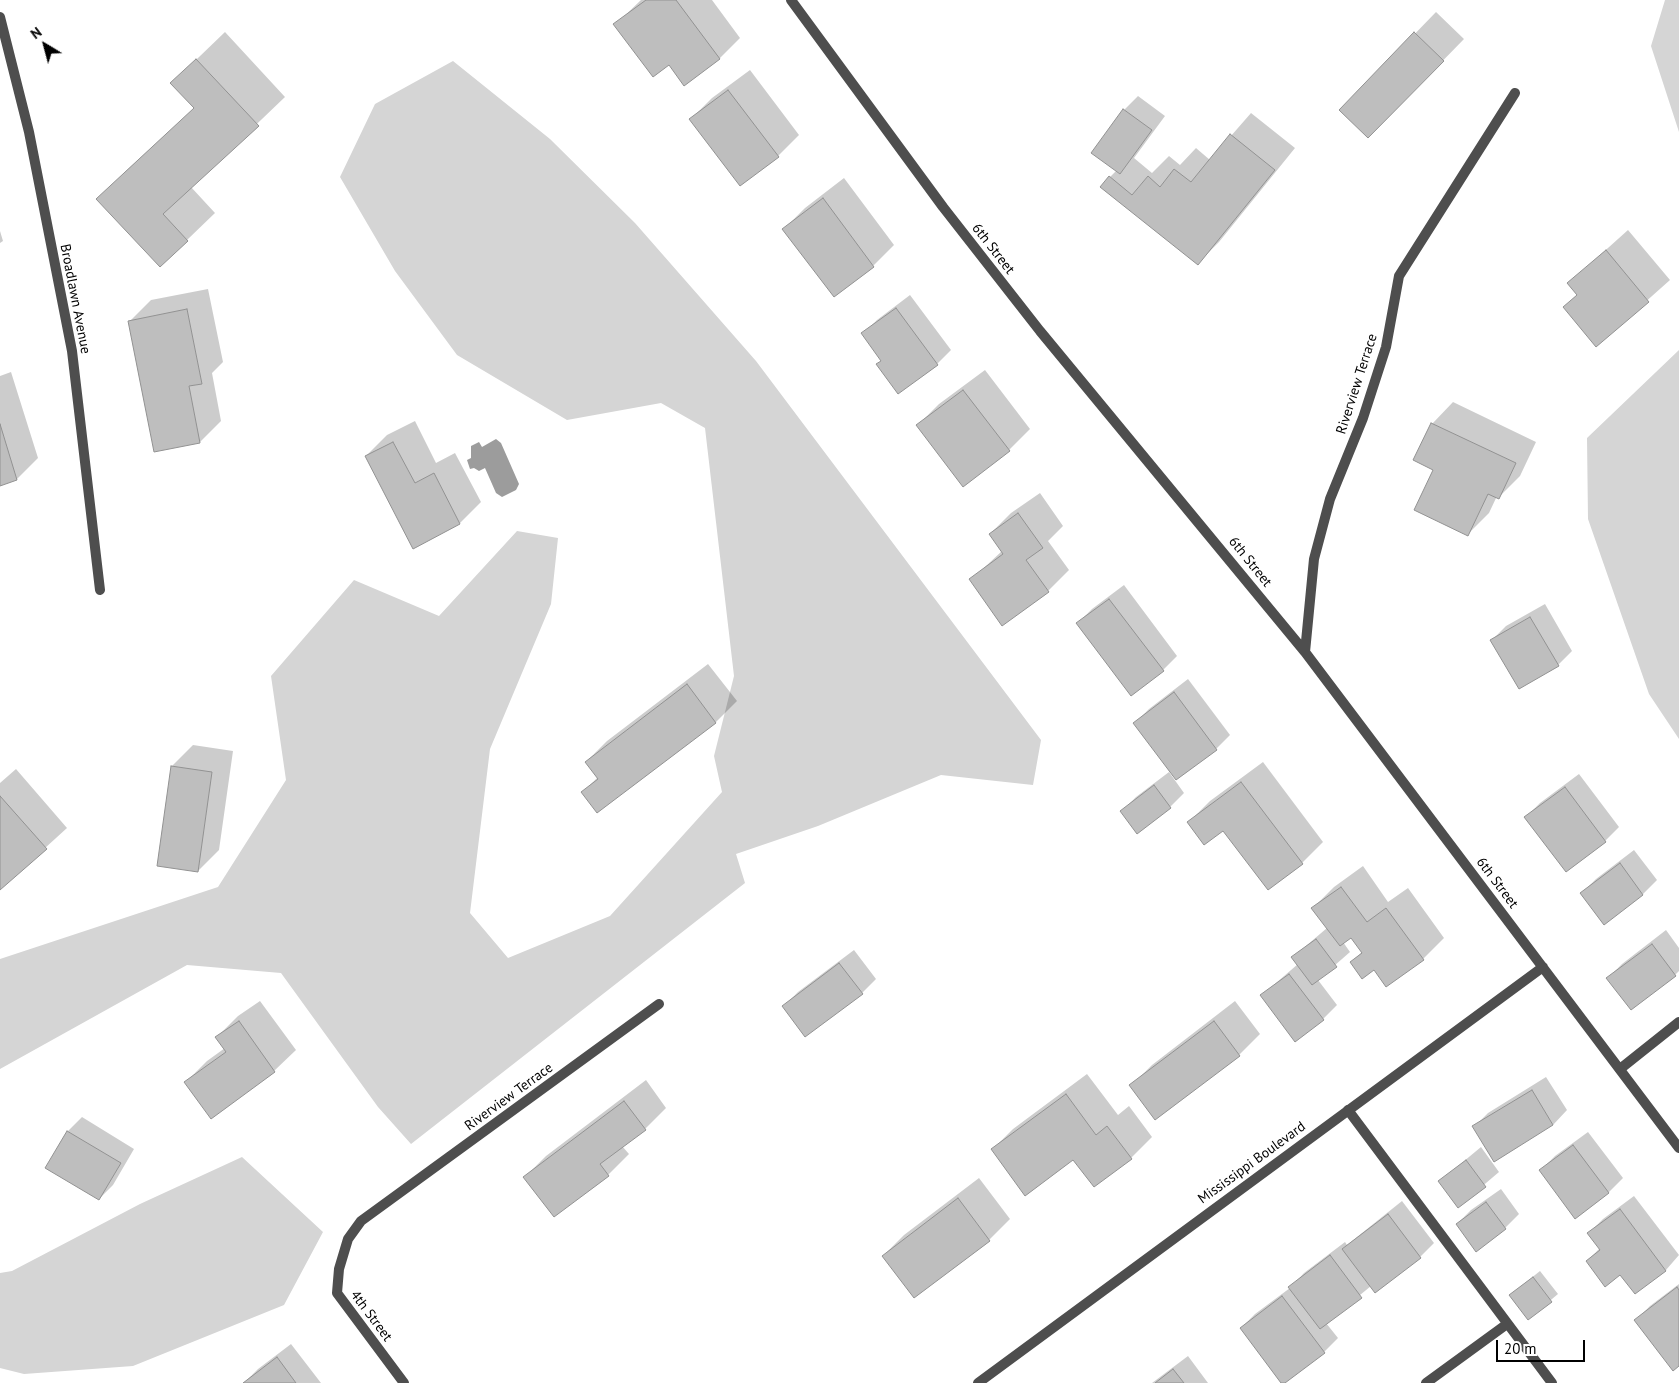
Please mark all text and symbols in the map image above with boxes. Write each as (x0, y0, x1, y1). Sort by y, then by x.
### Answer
north arrow (20, 20, 70, 70)
text: N (27, 23, 45, 43)
street label: 6th Street (968, 220, 1018, 278)
street label: Broadlawn Avenue (56, 243, 94, 355)
street label: Riverview Terrace (1333, 332, 1381, 436)
street label: 6th Street (1225, 534, 1275, 590)
street label: 6th Street (1472, 854, 1522, 912)
street label: Riverview Terrace (462, 1059, 556, 1135)
street label: Mississippi Boulevard (1195, 1118, 1309, 1208)
street label: 4th Street (346, 1287, 396, 1345)
scale bar (1499, 1330, 1588, 1362)
text: 20 m (1504, 1339, 1537, 1358)

